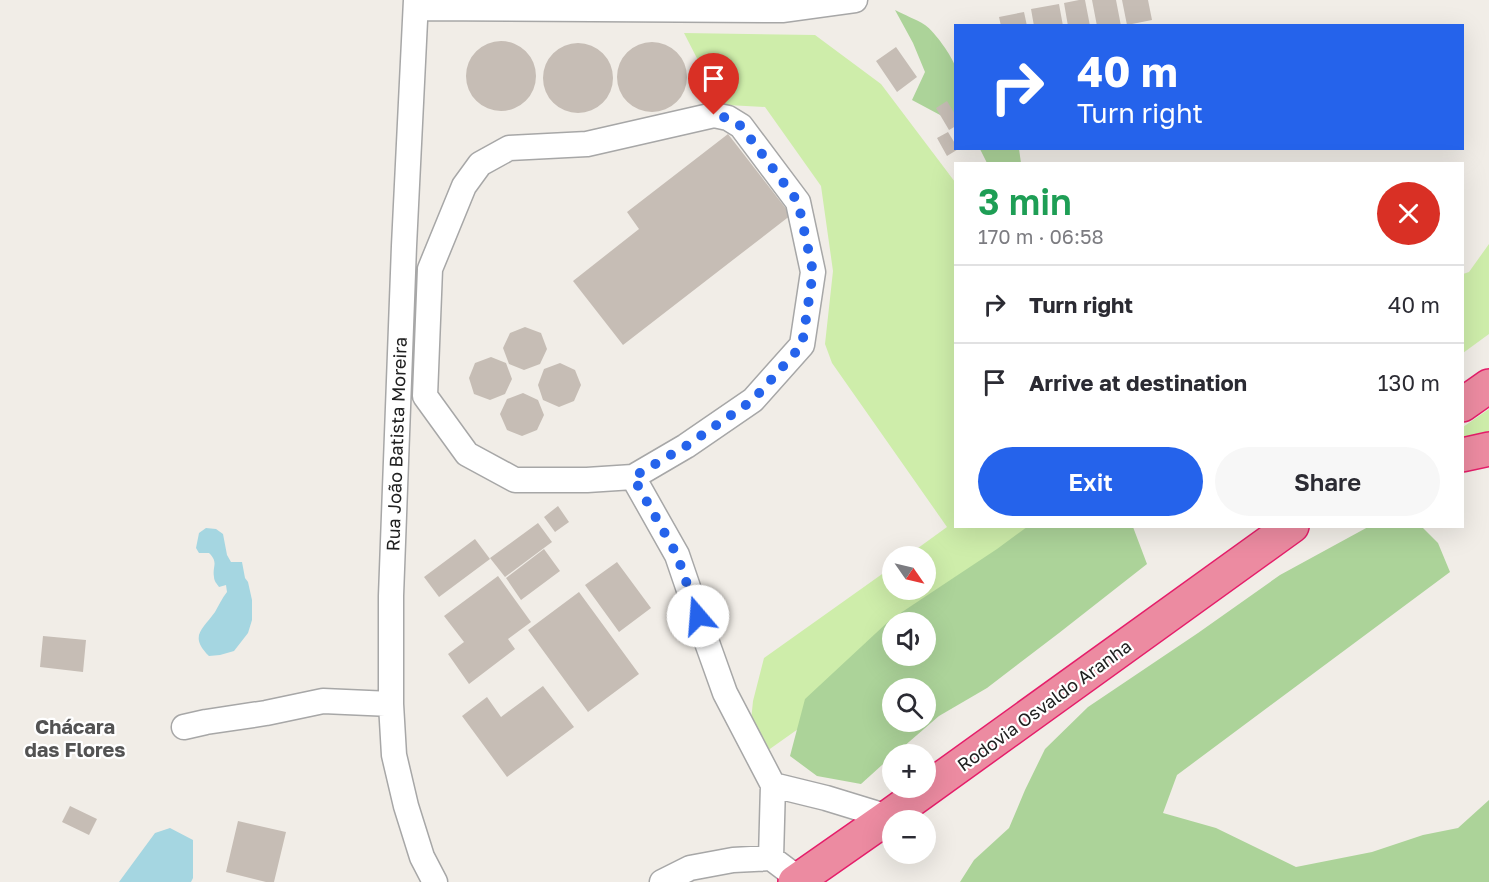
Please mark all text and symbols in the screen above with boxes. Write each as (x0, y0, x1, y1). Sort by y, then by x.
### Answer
text: 40 m (1077, 46, 1178, 96)
icon: right (978, 48, 1056, 126)
pin (688, 53, 739, 115)
icon: arrive (697, 62, 730, 95)
text: Turn right (1077, 97, 1203, 129)
text: 3 min (978, 180, 1072, 223)
button: close (1377, 182, 1440, 245)
text: 170 m · 06:58 (978, 224, 1104, 248)
icon: right (978, 288, 1011, 321)
text: Turn right (1029, 291, 1133, 318)
text: 40 m (1388, 291, 1440, 318)
street label: Rua João Batista Moreira (381, 336, 411, 552)
icon: arrive (978, 366, 1011, 399)
text: Arrive at destination (1029, 369, 1247, 396)
text: 130 m (1378, 369, 1440, 396)
button: Exit (978, 447, 1203, 516)
button: Share (1215, 447, 1440, 516)
north arrow (882, 546, 936, 600)
map controls (882, 546, 936, 864)
position arrow (666, 584, 730, 648)
button: sound (882, 612, 936, 666)
street label: Rodovia Osvaldo Aranha (953, 634, 1135, 776)
button: search (882, 678, 936, 732)
district label: Chácara das Flores (24, 714, 126, 761)
button: + (882, 744, 936, 798)
button: − (882, 810, 936, 864)

